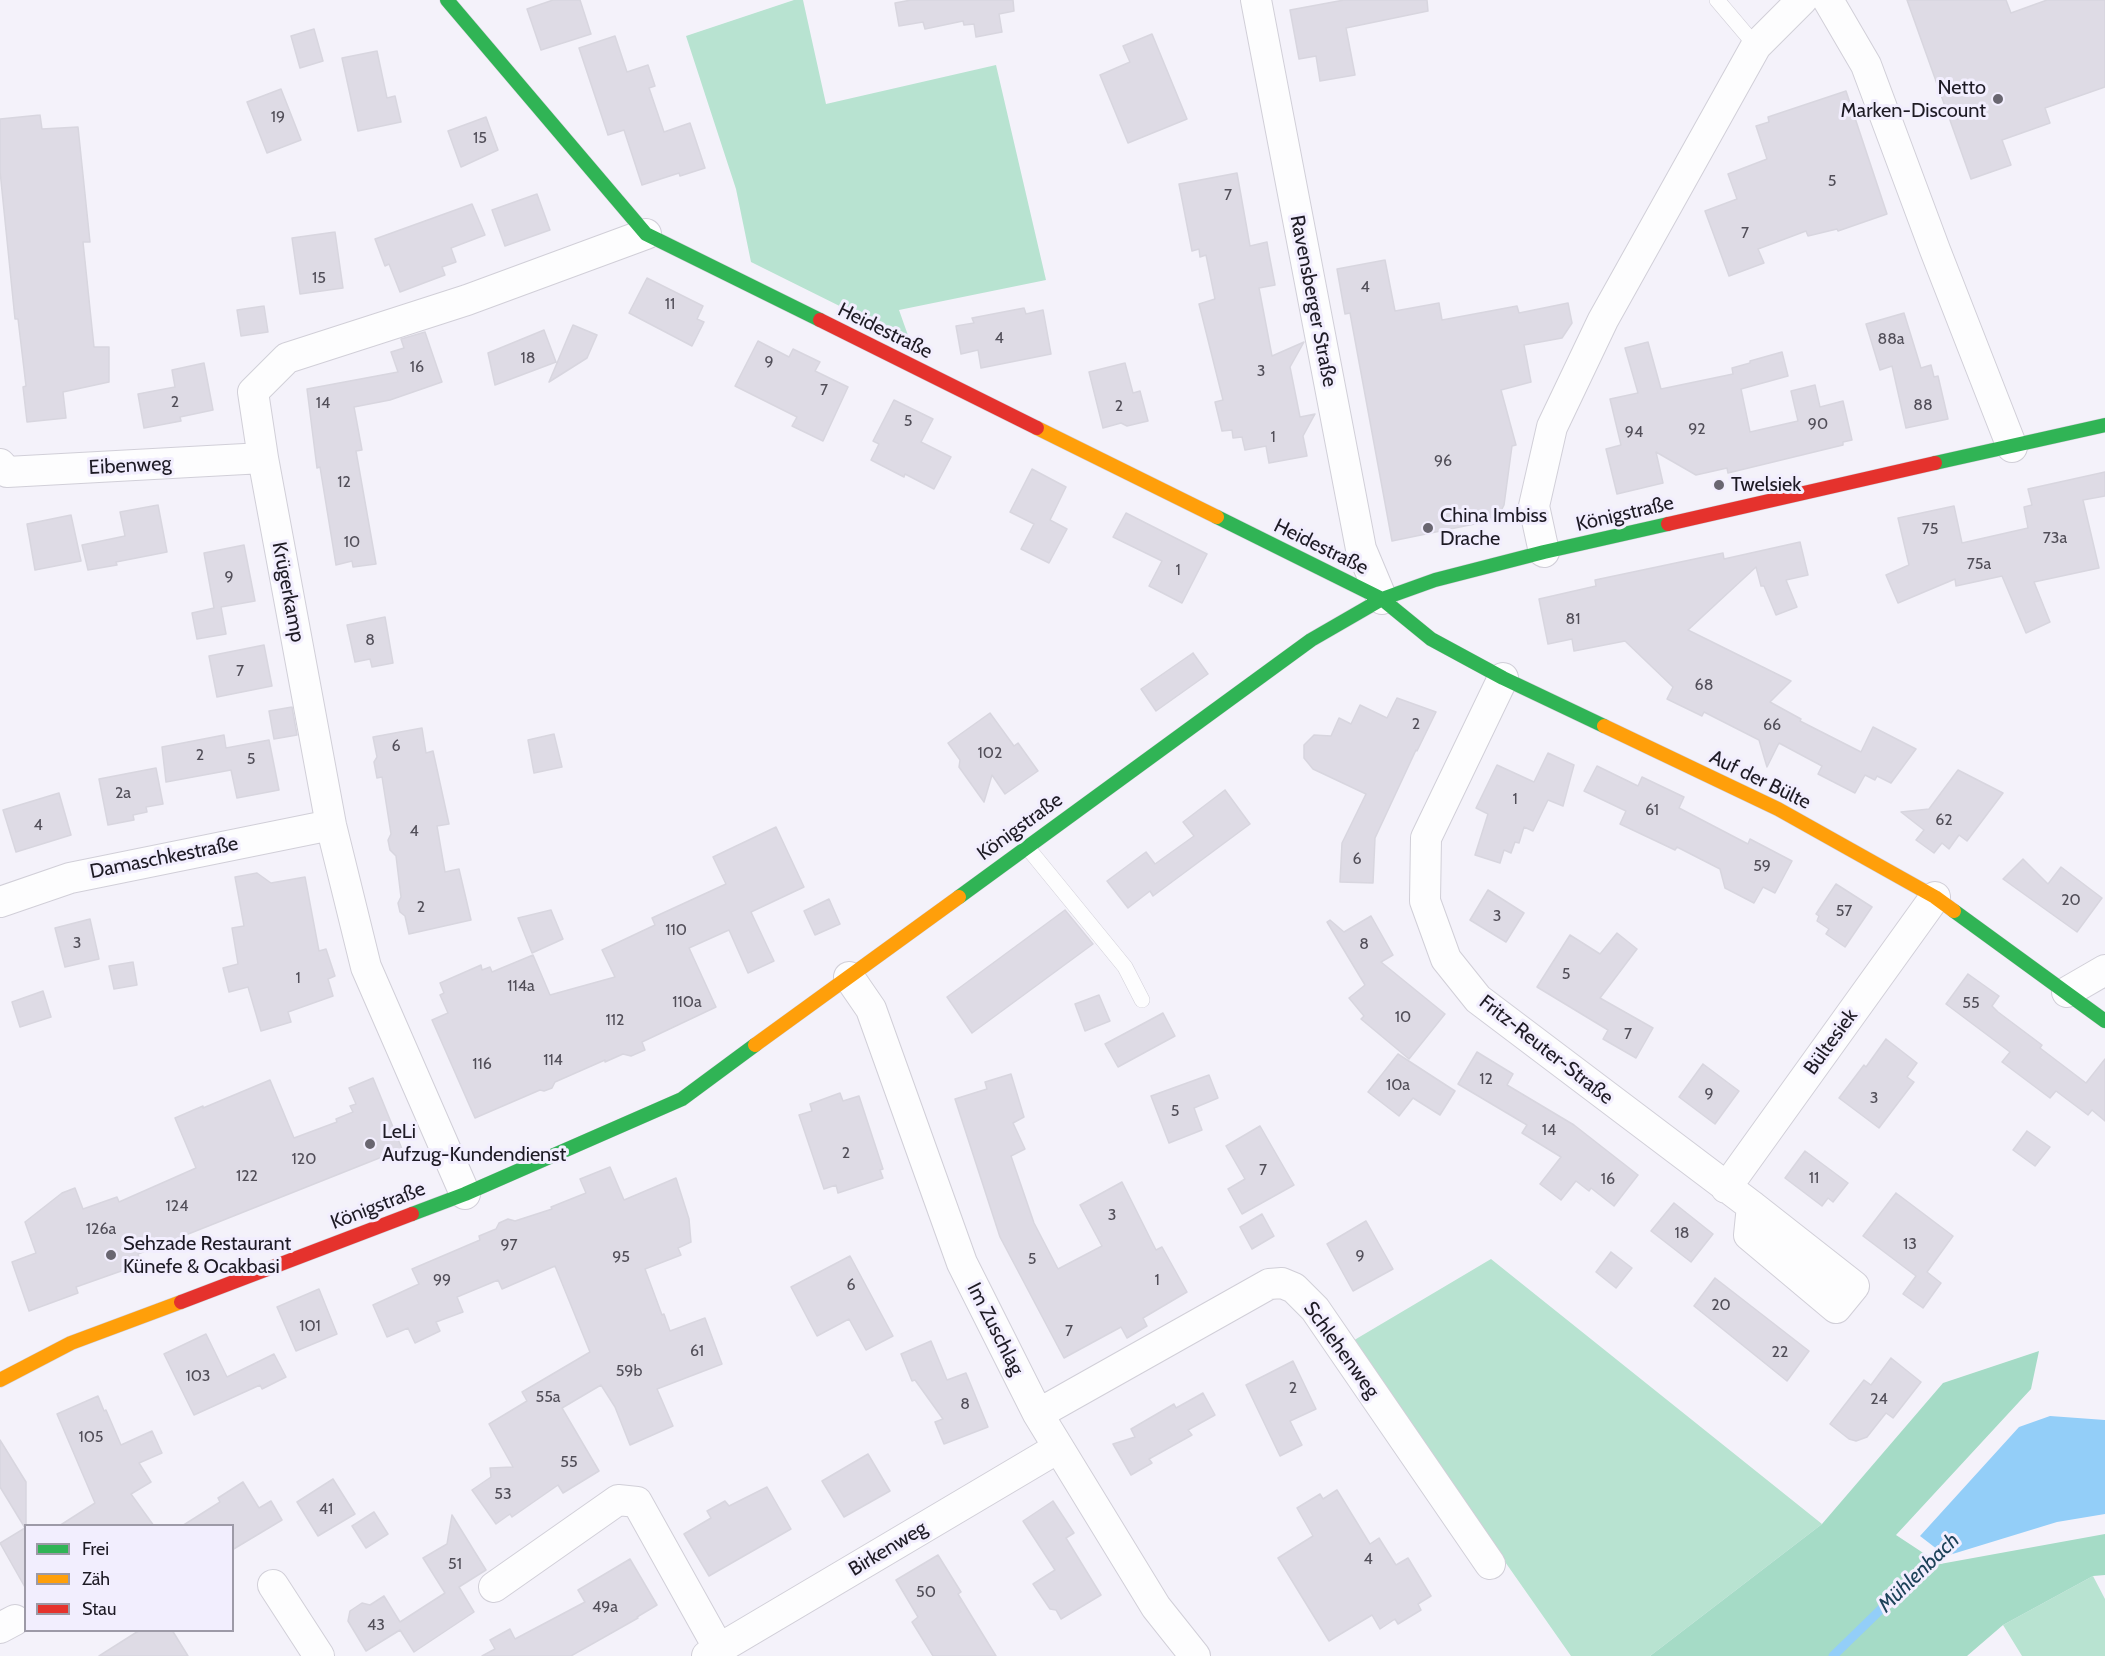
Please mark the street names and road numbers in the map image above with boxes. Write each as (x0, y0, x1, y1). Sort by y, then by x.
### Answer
street label: Ravensberger Straße (1285, 213, 1341, 389)
street label: Heidestraße (834, 298, 936, 364)
street label: Eibenweg (88, 452, 172, 480)
street label: Königstraße (1574, 491, 1676, 537)
street label: Heidestraße (1270, 514, 1372, 580)
street label: Krügerkamp (267, 540, 309, 644)
street label: Auf der Bülte (1705, 745, 1815, 815)
street label: Königstraße (973, 788, 1067, 866)
street label: Damaschkestraße (88, 832, 240, 884)
street label: Fritz-Reuter-Straße (1474, 990, 1618, 1110)
street label: Bültesiek (1799, 1004, 1863, 1080)
street label: Königstraße (327, 1177, 429, 1235)
street label: Im Zuschlag (962, 1279, 1028, 1379)
street label: Schlehenweg (1298, 1297, 1384, 1403)
street label: Birkenweg (845, 1516, 931, 1582)

